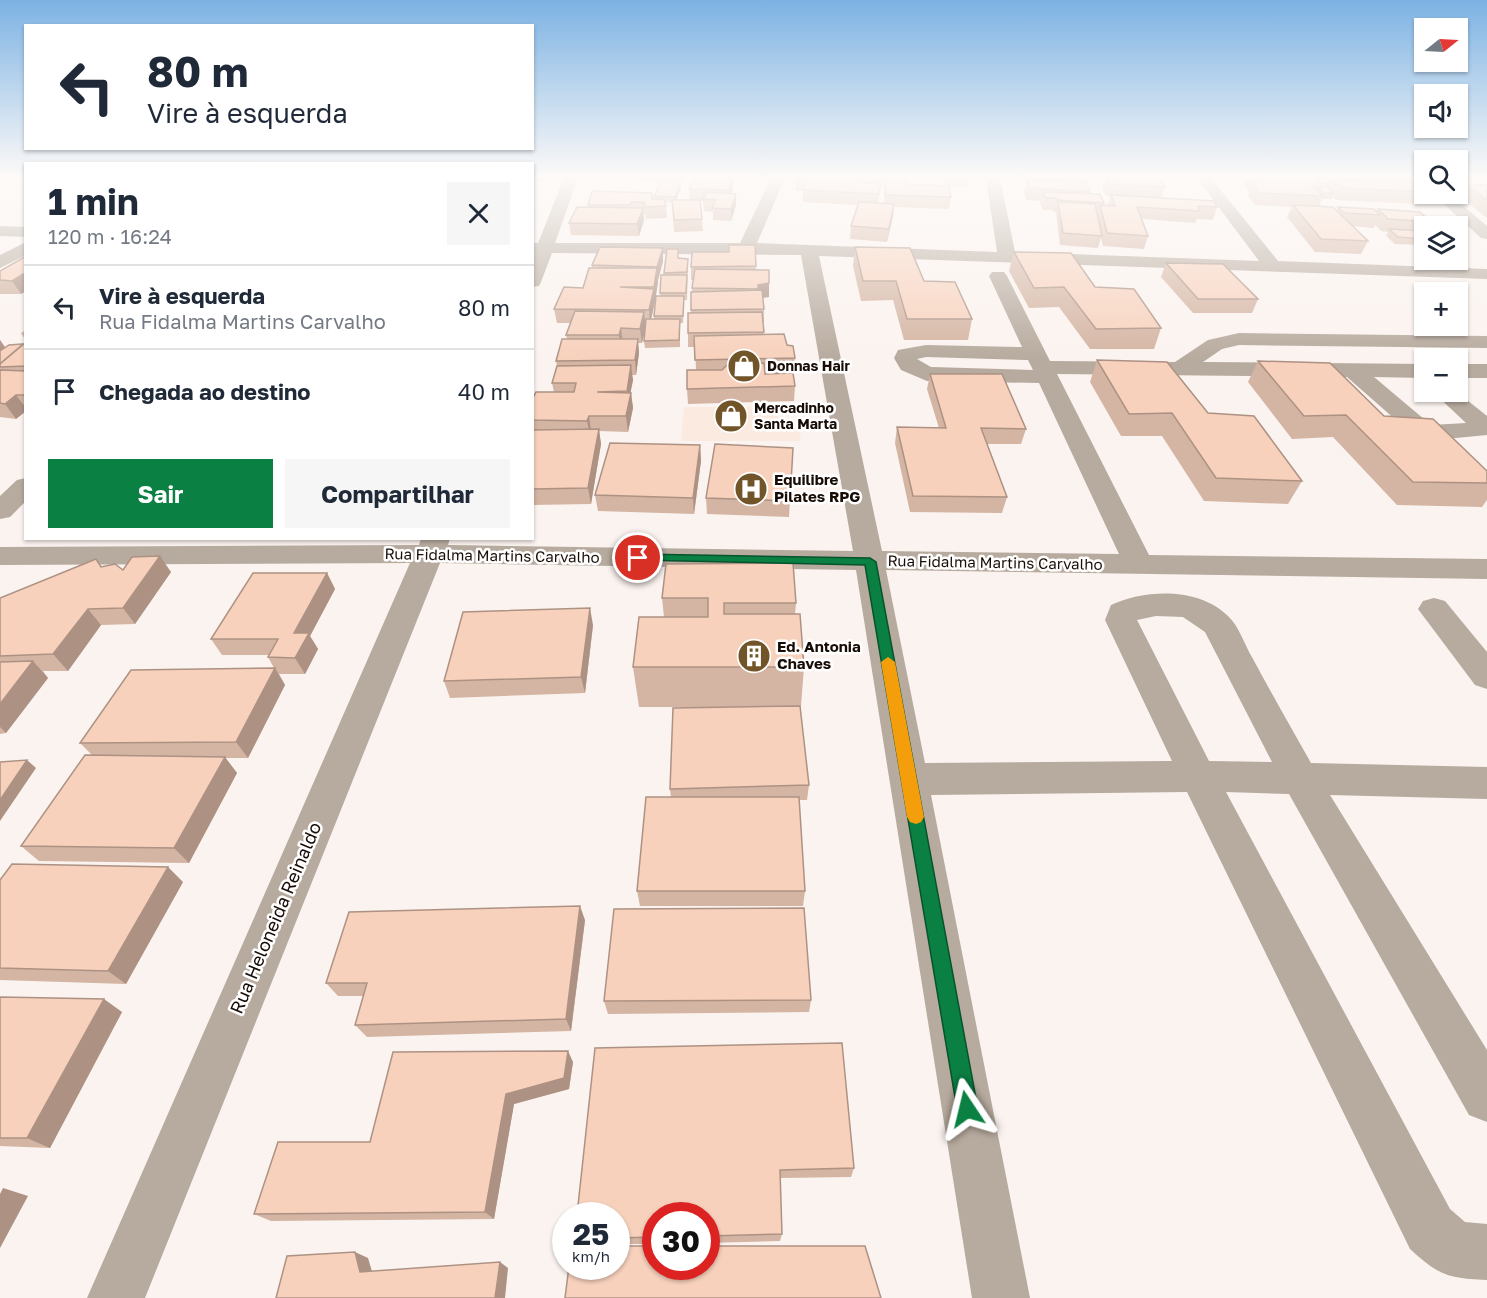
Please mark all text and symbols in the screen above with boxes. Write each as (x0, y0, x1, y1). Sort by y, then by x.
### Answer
north arrow (1414, 18, 1468, 72)
map controls (1414, 18, 1468, 402)
text: 80 m (147, 46, 248, 96)
icon: left (48, 48, 126, 126)
button: sound (1414, 84, 1468, 138)
text: Vire à esquerda (147, 97, 348, 129)
button: search (1414, 150, 1468, 204)
text: 1 min (48, 180, 139, 223)
button: close (447, 182, 510, 245)
button: layers (1414, 216, 1468, 270)
text: 120 m · 16:24 (48, 224, 172, 248)
text: Vire à esquerda (99, 282, 265, 309)
button: + (1414, 282, 1468, 336)
icon: left (48, 291, 81, 324)
text: 80 m (458, 294, 510, 321)
text: Rua Fidalma Martins Carvalho (99, 309, 386, 333)
shop icon: Donnas Hair (726, 348, 762, 384)
button: − (1414, 348, 1468, 402)
place label: Donnas Hair (767, 357, 850, 374)
icon: arrive (48, 375, 81, 408)
text: Chegada ao destino (99, 378, 311, 405)
text: 40 m (458, 378, 510, 405)
shop icon: Mercadinho Santa Marta (713, 398, 749, 434)
place label: Mercadinho Santa Marta (754, 399, 837, 432)
button: Sair (48, 459, 273, 528)
button: Compartilhar (285, 459, 510, 528)
place label: Equilibre Pilates RPG (774, 470, 860, 505)
hospital icon: Equilibre Pilates RPG (733, 471, 769, 507)
pin (612, 532, 663, 583)
icon: arrive (621, 541, 654, 574)
street label: Rua Fidalma Martins Carvalho (384, 544, 600, 566)
street label: Rua Fidalma Martins Carvalho (887, 551, 1103, 573)
place label: Ed. Antonia Chaves (777, 637, 861, 672)
building icon: Ed. Antonia Chaves (736, 638, 772, 674)
street label: Rua Heloneida Reinaldo (225, 818, 325, 1017)
position arrow (935, 1077, 999, 1141)
speed limit sign: 30 (642, 1202, 720, 1280)
text: 25 (573, 1216, 609, 1252)
text: km/h (572, 1247, 610, 1265)

